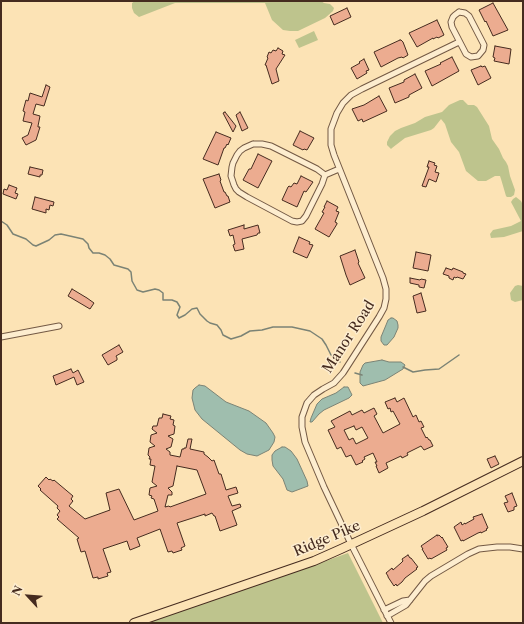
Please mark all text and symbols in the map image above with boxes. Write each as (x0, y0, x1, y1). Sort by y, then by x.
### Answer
street label: Manor Road (319, 298, 379, 376)
street label: Ridge Pike (291, 517, 363, 561)
north arrow (8, 576, 48, 616)
text: N (9, 583, 26, 598)

